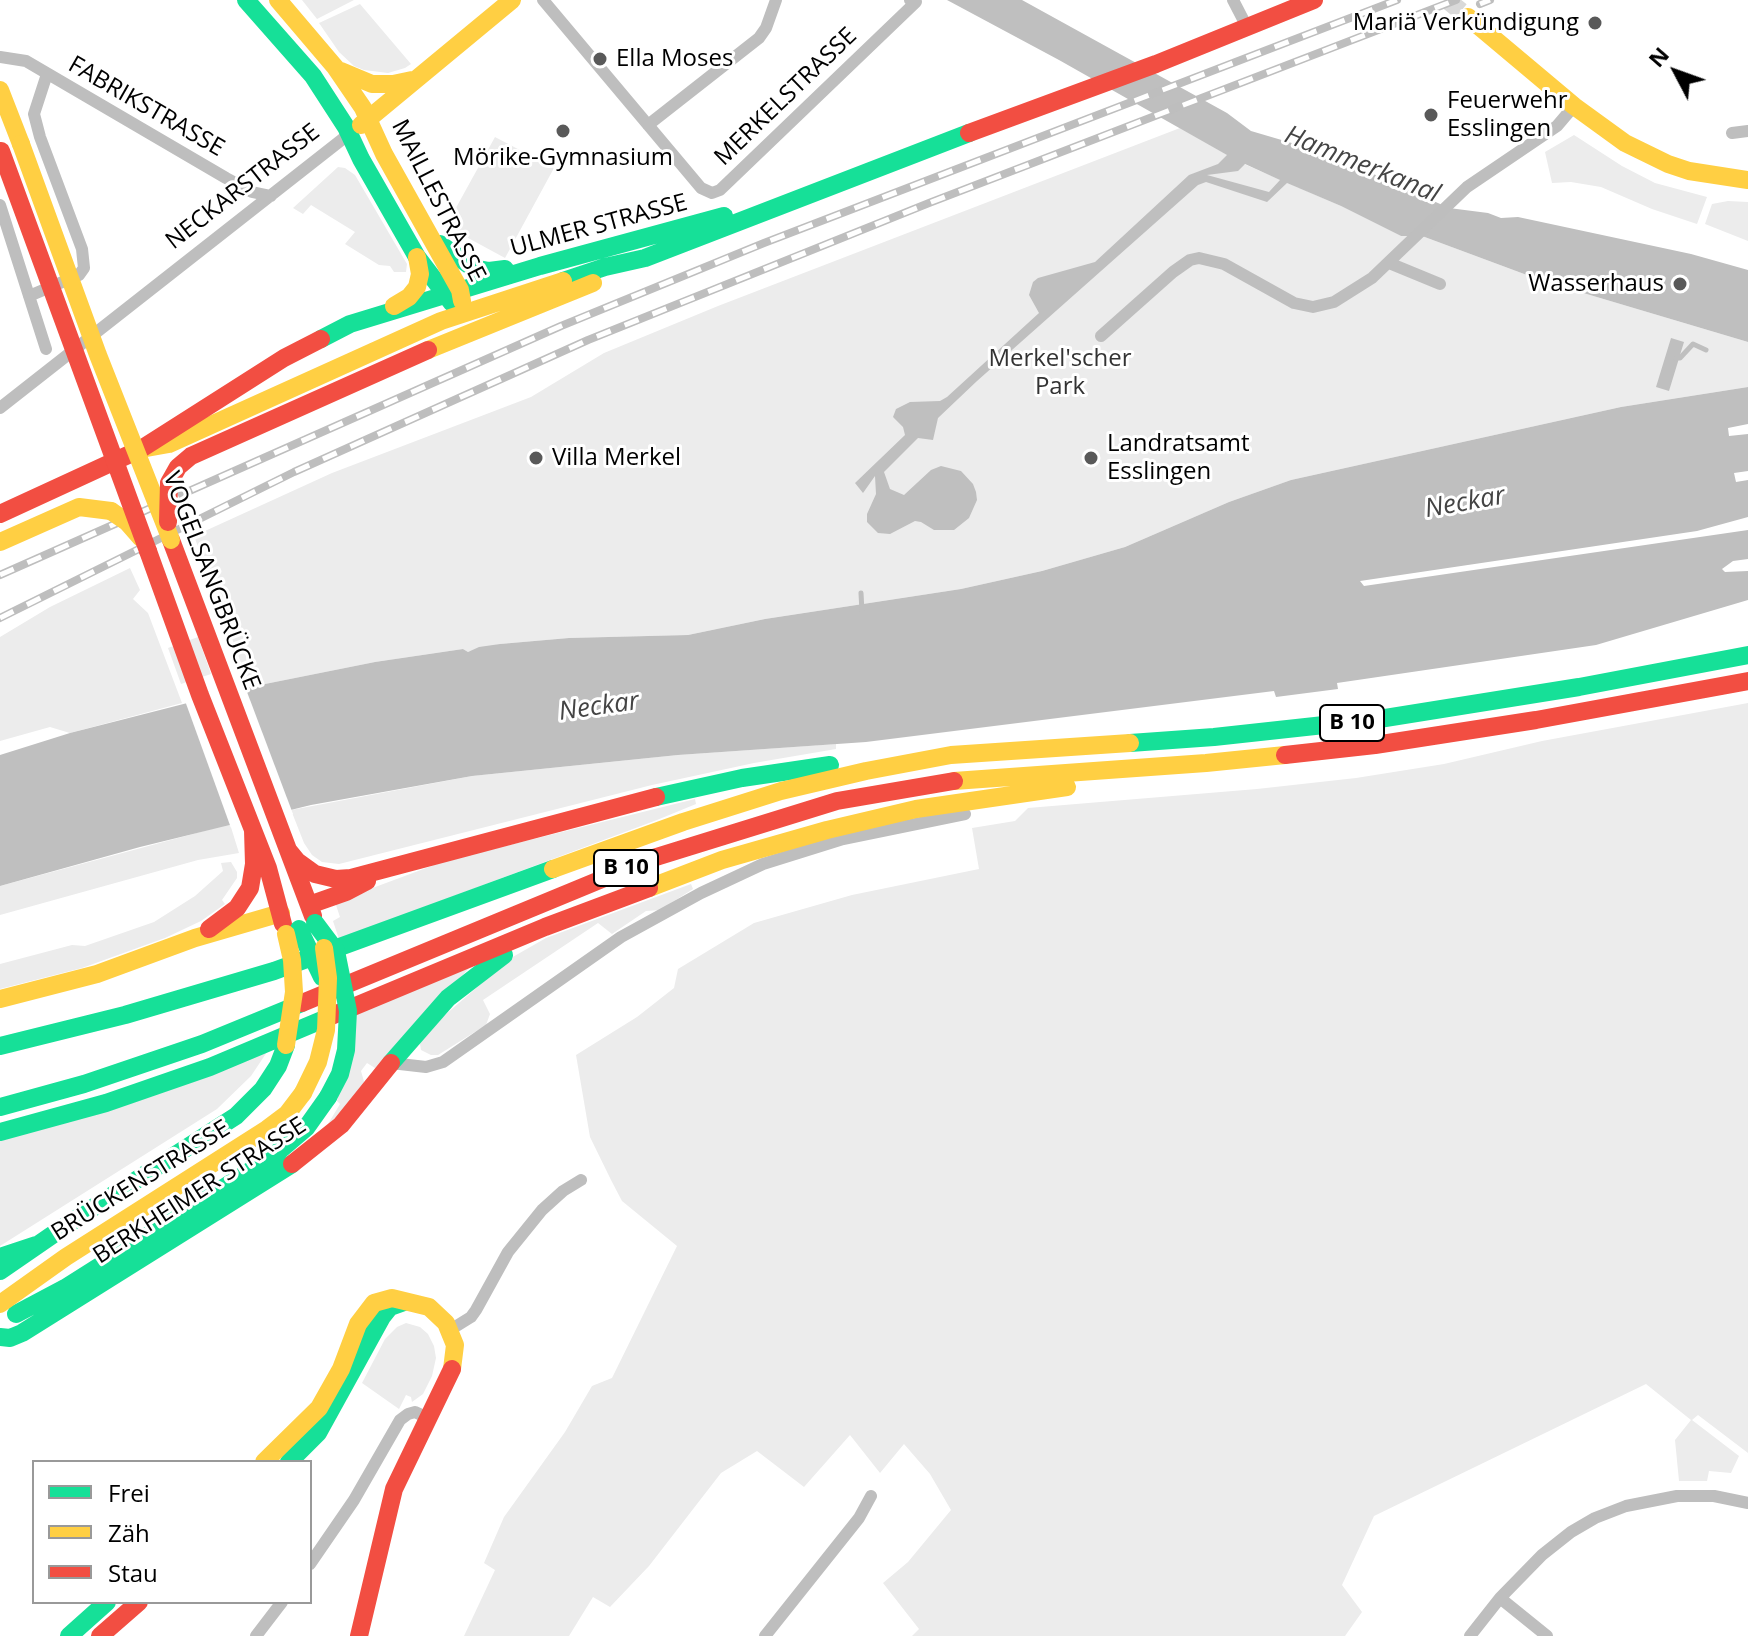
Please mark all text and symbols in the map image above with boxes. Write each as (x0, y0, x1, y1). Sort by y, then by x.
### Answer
place label: Mariä Verkündigung (1353, 9, 1579, 37)
marker: Mariä Verkündigung (1586, 14, 1604, 32)
street label: MERKELSTRASSE (709, 22, 863, 172)
north arrow (1636, 32, 1716, 112)
text: N (1641, 40, 1675, 73)
place label: Ella Moses (616, 45, 733, 73)
marker: Ella Moses (591, 50, 609, 68)
street label: FABRIKSTRASSE (63, 51, 229, 163)
place label: Feuerwehr Esslingen (1447, 87, 1567, 143)
marker: Feuerwehr Esslingen (1422, 106, 1440, 124)
street label: MAILLESTRASSE (385, 115, 491, 287)
street label: NECKARSTRASSE (160, 118, 326, 256)
water label: Hammerkanal (1280, 120, 1444, 210)
marker: Mörike-Gymnasium (554, 122, 572, 140)
place label: Mörike-Gymnasium (453, 144, 673, 172)
street label: ULMER STRASSE (507, 189, 691, 263)
place label: Wasserhaus (1528, 270, 1664, 298)
marker: Wasserhaus (1671, 275, 1689, 293)
park label: Merkel'scher Park (988, 345, 1132, 401)
place label: Landratsamt Esslingen (1107, 430, 1250, 486)
place label: Villa Merkel (552, 444, 681, 472)
marker: Villa Merkel (527, 449, 545, 467)
marker: Landratsamt Esslingen (1082, 449, 1100, 467)
street label: VOGELSANGBRÜCKE (156, 468, 266, 694)
water label: Neckar (1423, 481, 1507, 525)
water label: Neckar (557, 686, 641, 728)
road number: B 10 (1320, 705, 1384, 741)
road number: B 10 (594, 850, 658, 886)
street label: BERKHEIMER STRASSE (88, 1111, 312, 1271)
street label: BRÜCKENSTRASSE (46, 1114, 236, 1248)
legend (32, 1460, 312, 1604)
text: Frei (108, 1476, 150, 1509)
text: Zäh (108, 1516, 150, 1549)
text: Stau (108, 1556, 158, 1589)

